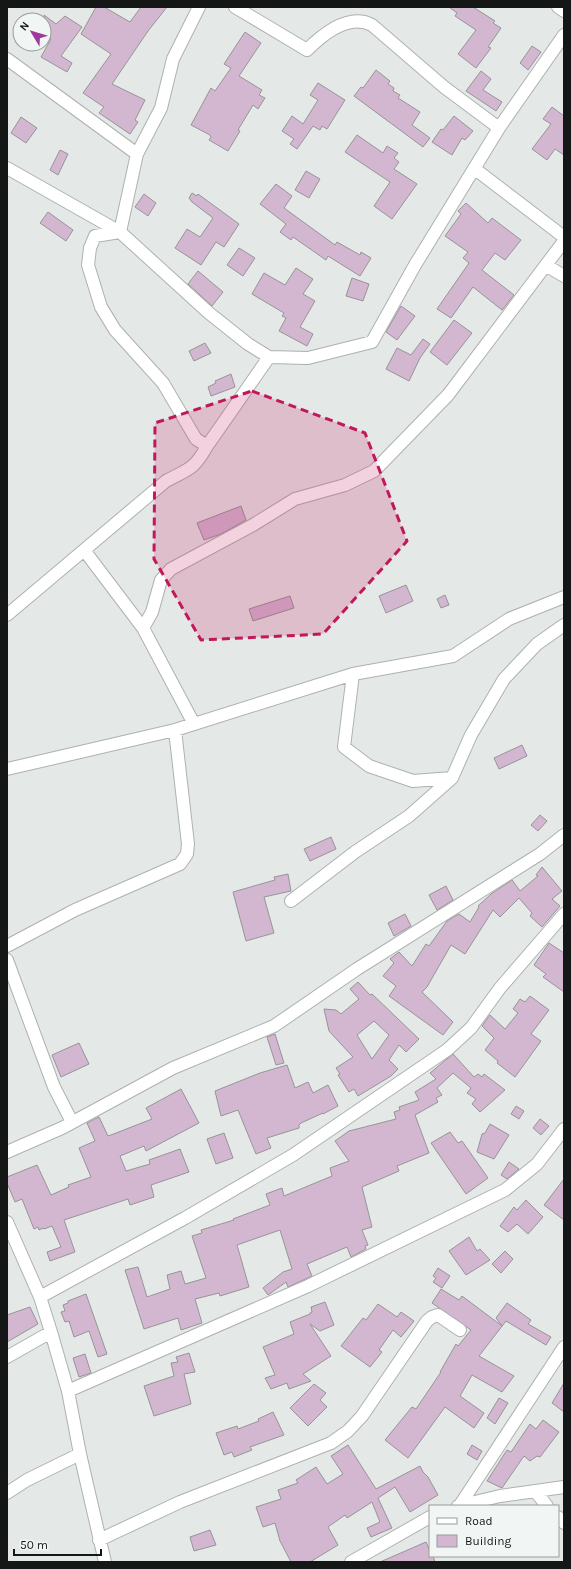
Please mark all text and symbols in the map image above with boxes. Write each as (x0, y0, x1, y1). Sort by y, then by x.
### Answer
north arrow (12, 12, 52, 52)
text: N (17, 19, 32, 33)
legend (429, 1505, 559, 1557)
text: Road (465, 1514, 493, 1528)
scale bar (14, 1531, 101, 1557)
text: Building (465, 1534, 512, 1548)
text: 50 m (20, 1538, 48, 1552)

